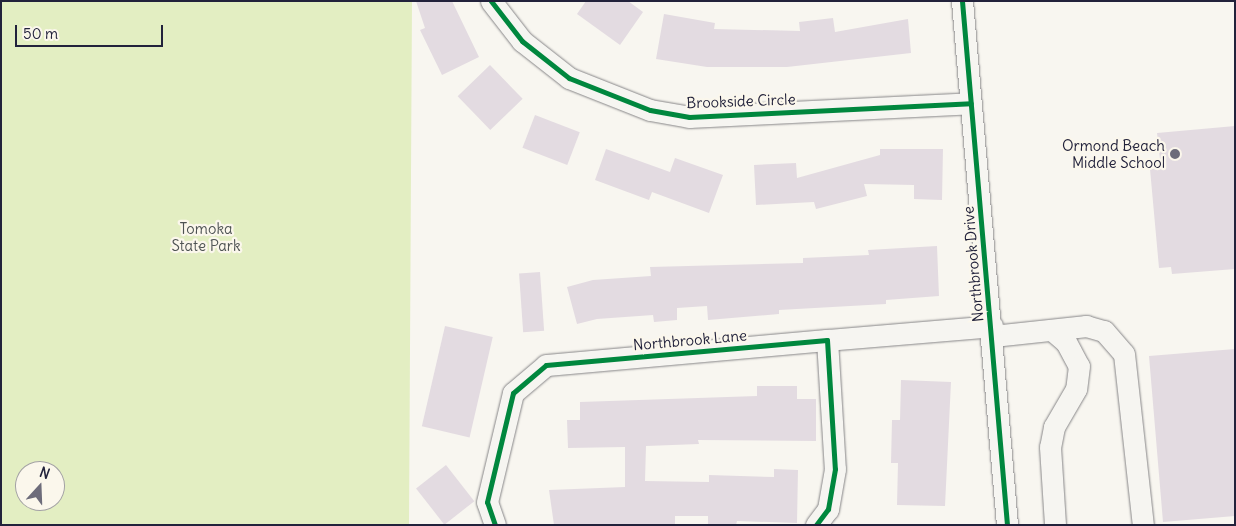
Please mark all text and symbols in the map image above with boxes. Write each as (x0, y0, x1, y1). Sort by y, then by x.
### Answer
scale bar (18, 15, 165, 47)
text: 50 m (23, 24, 58, 43)
street label: Brookside Circle (686, 90, 796, 112)
place label: Ormond Beach Middle School (1062, 136, 1165, 171)
marker: Ormond Beach Middle School (1169, 148, 1181, 160)
street label: Northbrook Drive (959, 205, 987, 323)
park label: Tomoka State Park (171, 219, 241, 254)
street label: Northbrook Lane (632, 326, 748, 354)
north arrow (15, 461, 65, 511)
text: N (37, 463, 52, 483)

